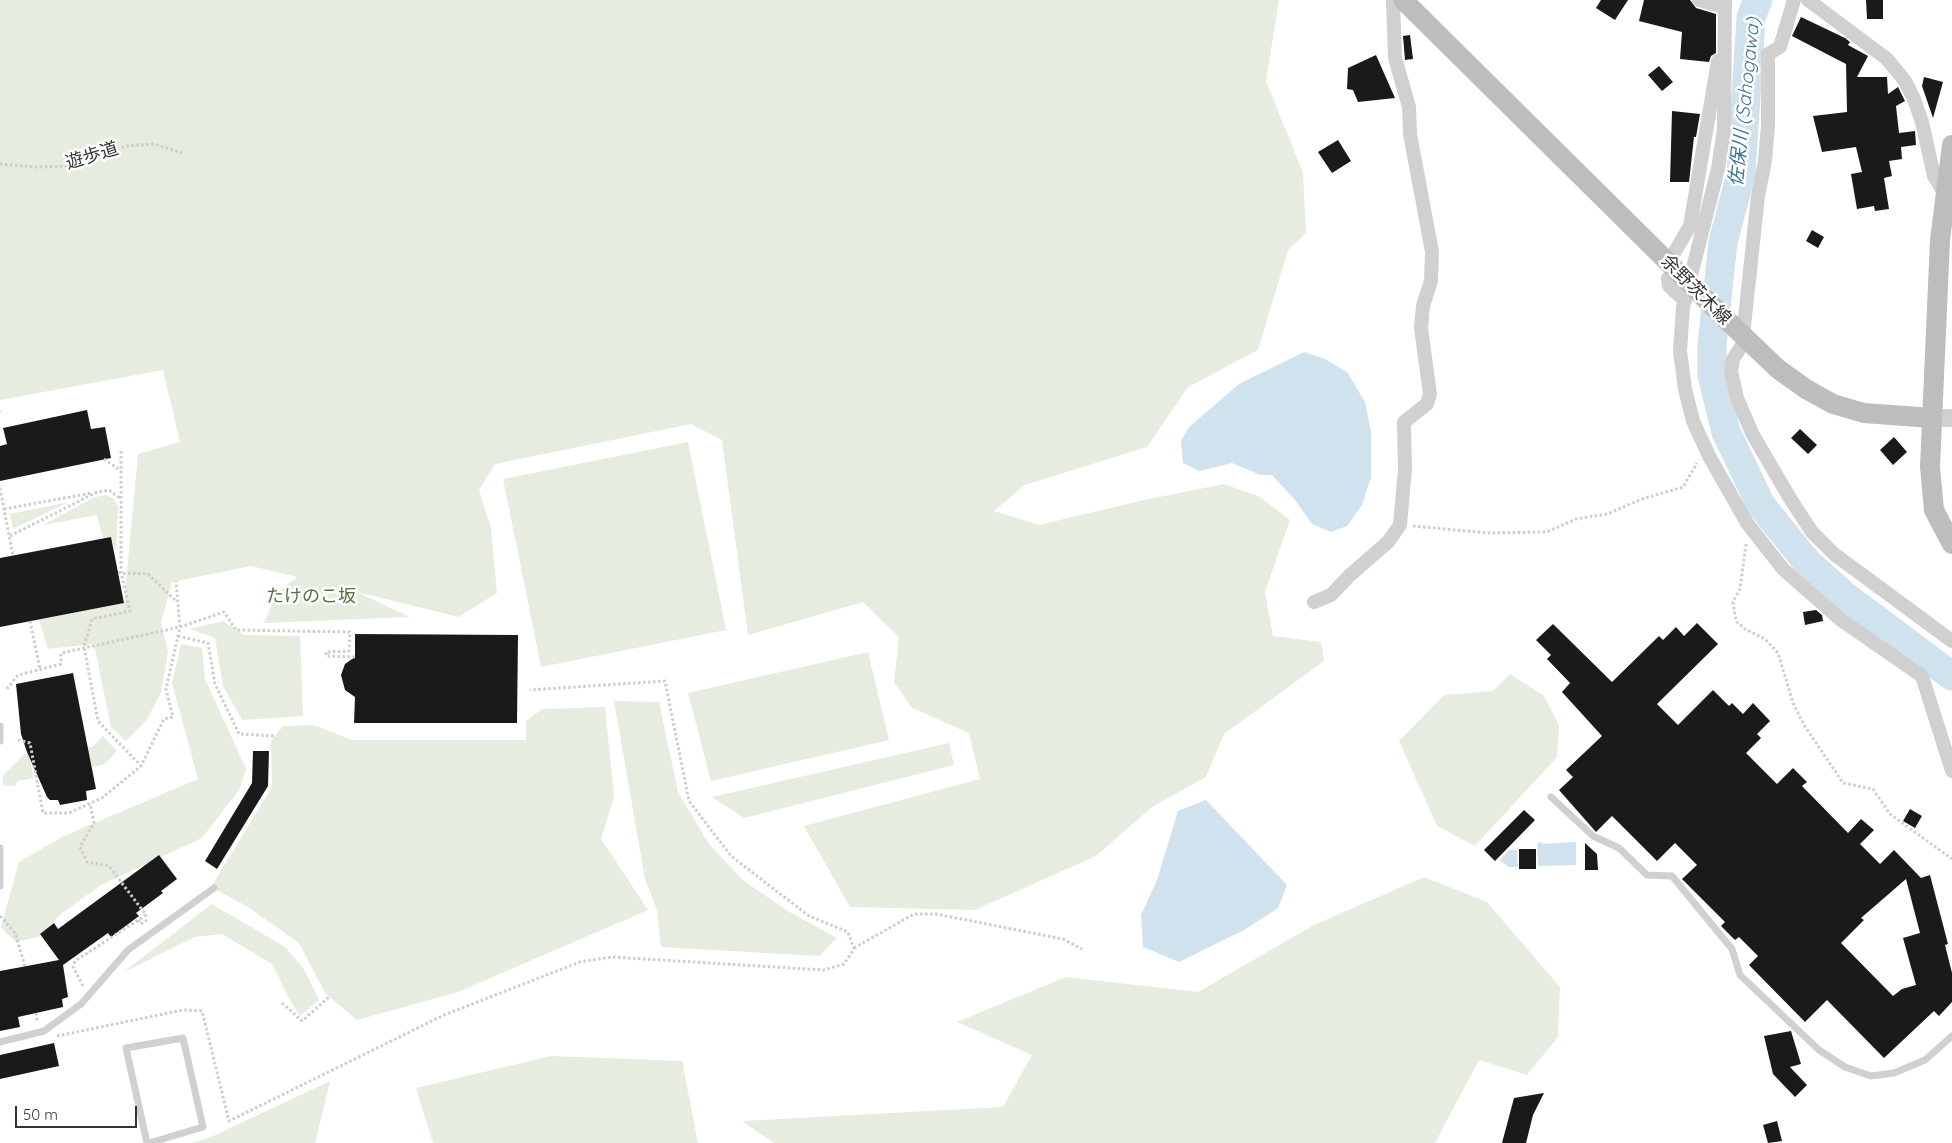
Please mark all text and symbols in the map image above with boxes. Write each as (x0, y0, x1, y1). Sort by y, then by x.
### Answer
water label: 佐保川 (Sahogawa) (1725, 16, 1765, 188)
street label: 遊歩道 (63, 138, 121, 174)
street label: 余野茨木線 (1657, 251, 1735, 329)
park label: たけのこ坂 (266, 586, 356, 608)
scale bar (18, 1096, 140, 1128)
text: 50 m (23, 1105, 58, 1124)

